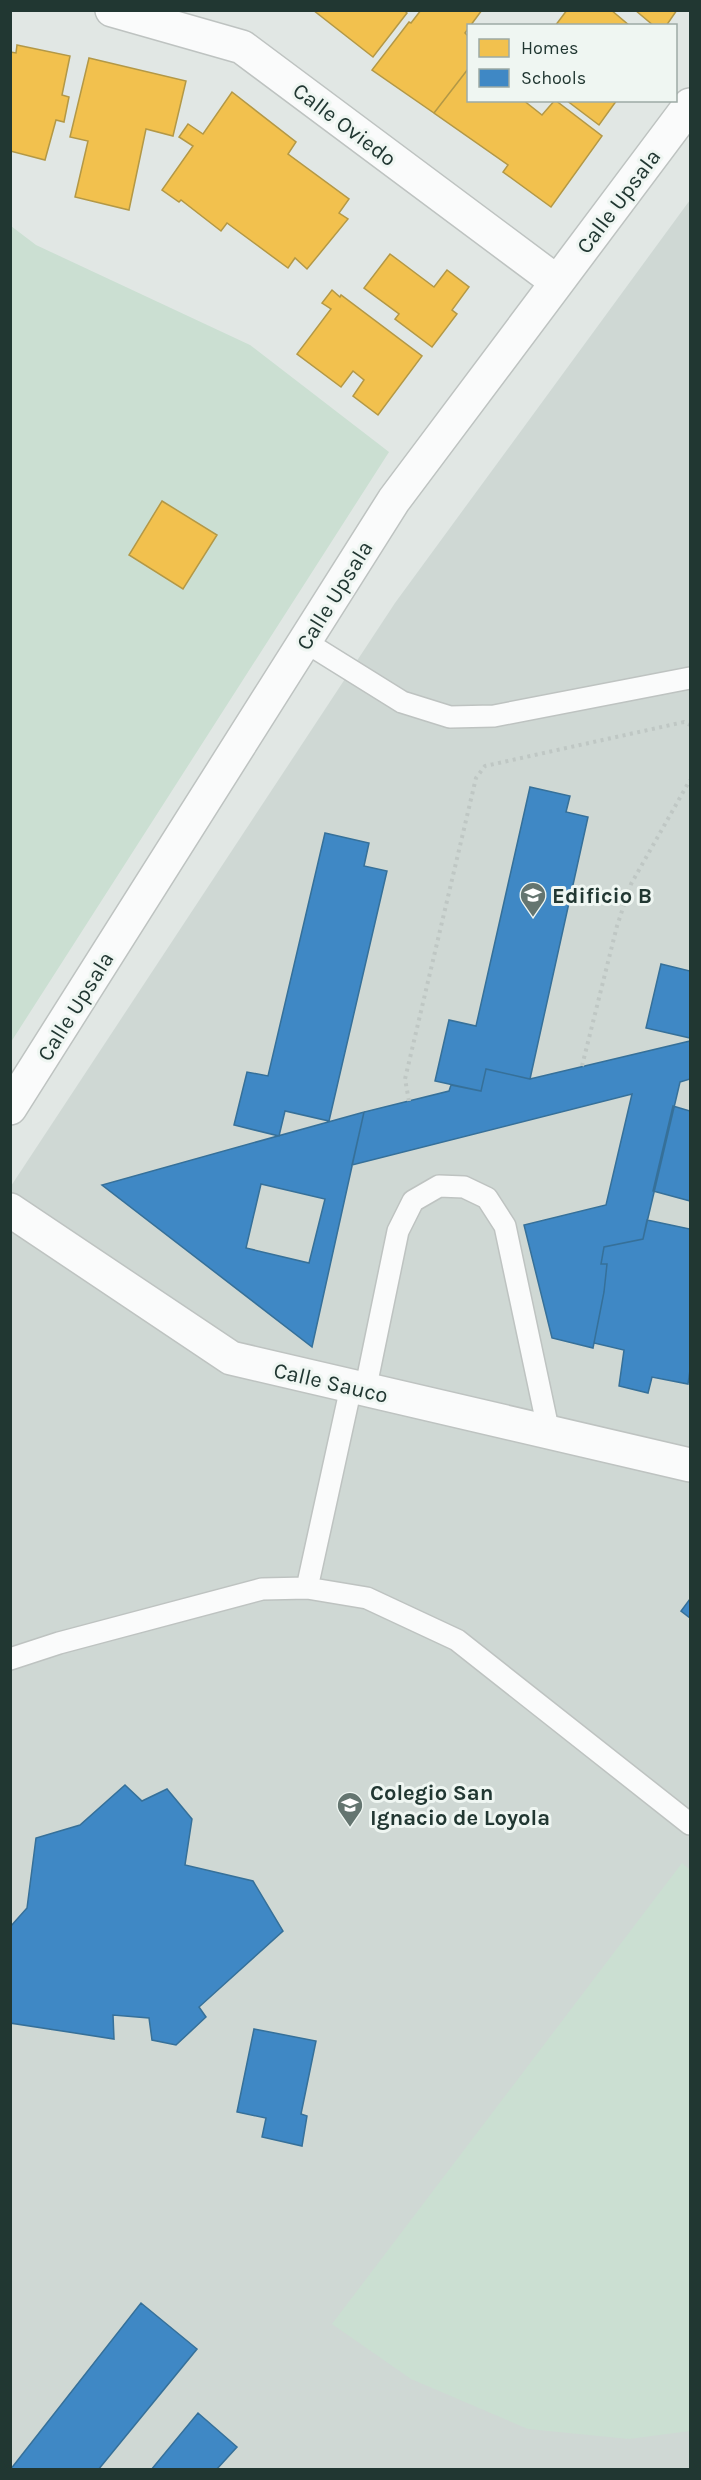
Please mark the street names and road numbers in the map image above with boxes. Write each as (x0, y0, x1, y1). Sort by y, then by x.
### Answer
street label: Calle Oviedo (288, 78, 401, 172)
street label: Calle Upsala (571, 144, 666, 259)
street label: Calle Upsala (291, 536, 379, 655)
street label: Calle Upsala (32, 947, 120, 1066)
street label: Calle Sauco (271, 1357, 390, 1409)

